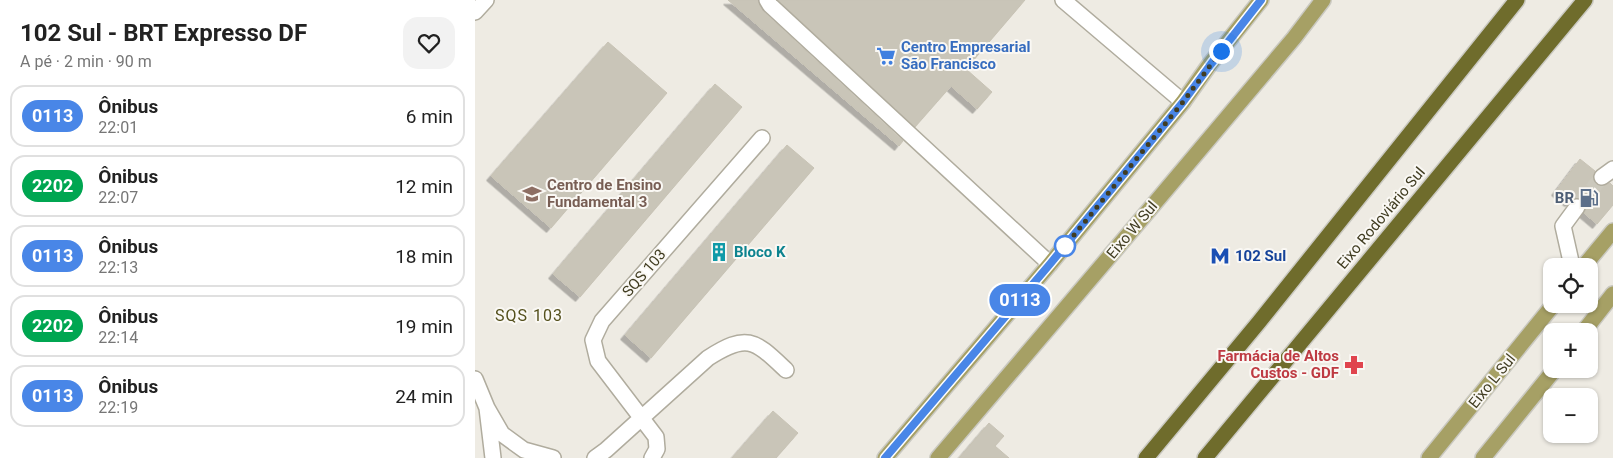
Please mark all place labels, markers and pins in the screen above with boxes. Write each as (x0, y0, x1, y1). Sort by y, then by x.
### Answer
place label: Centro Empresarial São Francisco (901, 38, 1030, 73)
supermarket icon: Centro Empresarial São Francisco (875, 45, 897, 67)
place label: Centro de Ensino Fundamental 3 (547, 176, 662, 211)
school or university icon: Centro de Ensino Fundamental 3 (521, 183, 543, 205)
fuel station icon: BR (1578, 187, 1600, 209)
place label: BR (1555, 189, 1574, 207)
unlabelled marker (1054, 235, 1076, 257)
building icon: Bloco K (708, 241, 730, 263)
place label: Bloco K (734, 243, 786, 261)
metro station icon: 102 Sul (1209, 245, 1231, 267)
place label: 102 Sul (1235, 247, 1286, 265)
place label: Farmácia de Altos Custos - GDF (1218, 347, 1339, 382)
pharmacy icon: Farmácia de Altos Custos - GDF (1343, 354, 1365, 376)

